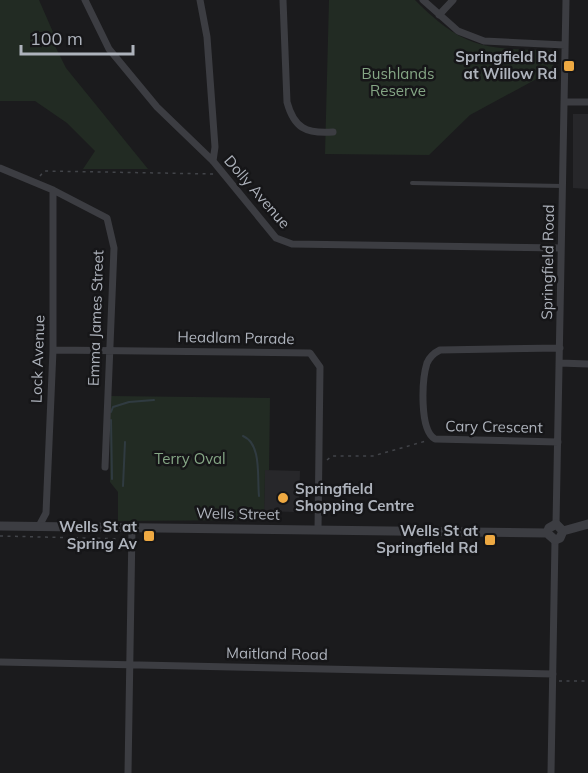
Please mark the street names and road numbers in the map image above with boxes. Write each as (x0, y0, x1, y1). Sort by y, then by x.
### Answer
street label: Dolly Avenue (220, 151, 294, 232)
street label: Springfield Road (537, 204, 558, 320)
street label: Emma James Street (84, 250, 107, 386)
street label: Lock Avenue (26, 315, 49, 403)
street label: Headlam Parade (177, 327, 295, 348)
street label: Cary Crescent (445, 416, 543, 437)
street label: Wells Street (196, 503, 280, 524)
street label: Maitland Road (226, 643, 328, 664)

